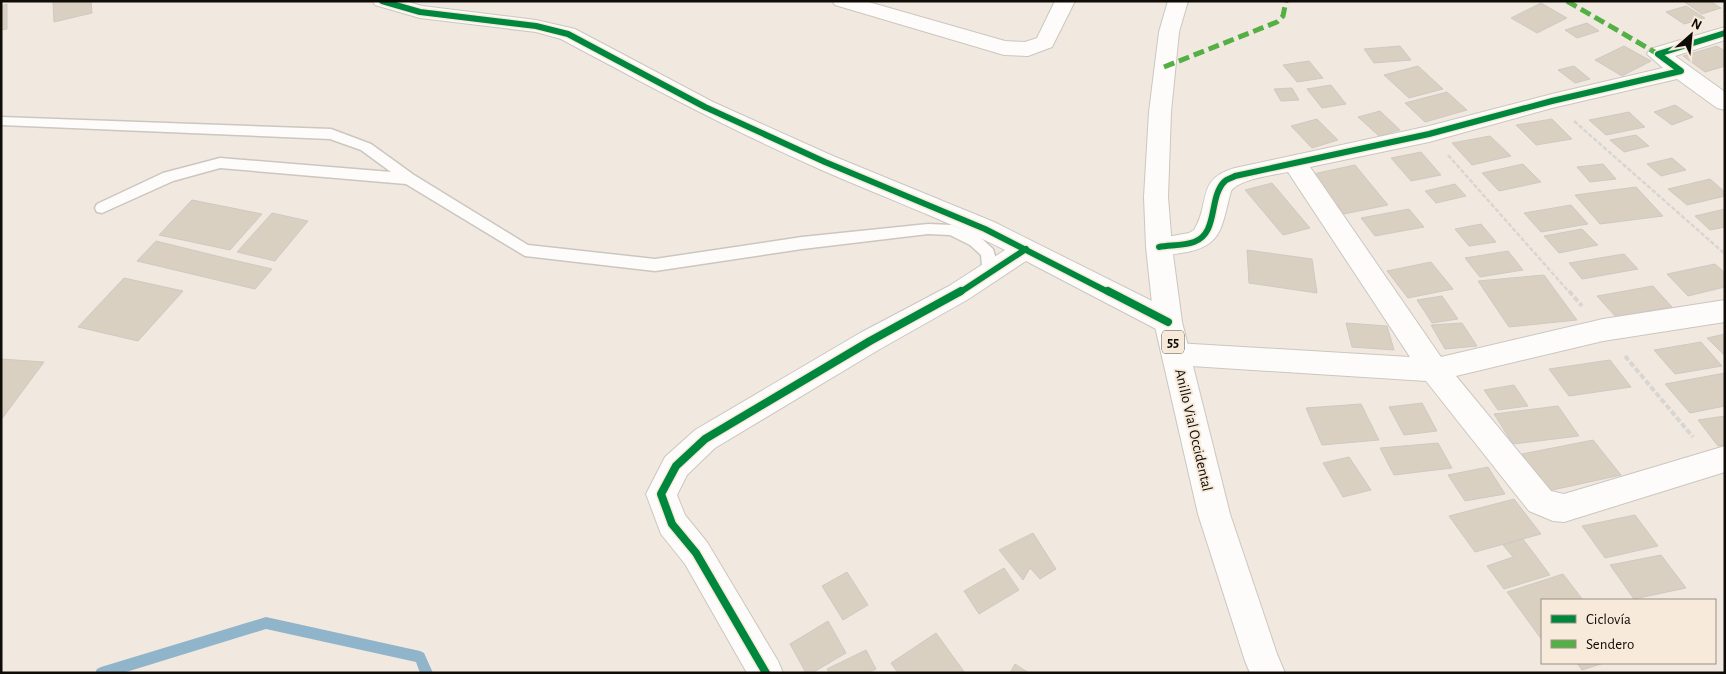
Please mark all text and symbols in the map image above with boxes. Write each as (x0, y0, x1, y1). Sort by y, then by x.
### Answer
north arrow (1666, 10, 1716, 60)
text: N (1689, 16, 1704, 33)
road number: 55 (1162, 331, 1184, 354)
street label: Anillo Vial Occidental (1172, 368, 1215, 493)
legend (1541, 599, 1716, 664)
text: Ciclovía (1586, 612, 1631, 627)
text: Sendero (1586, 637, 1634, 652)

